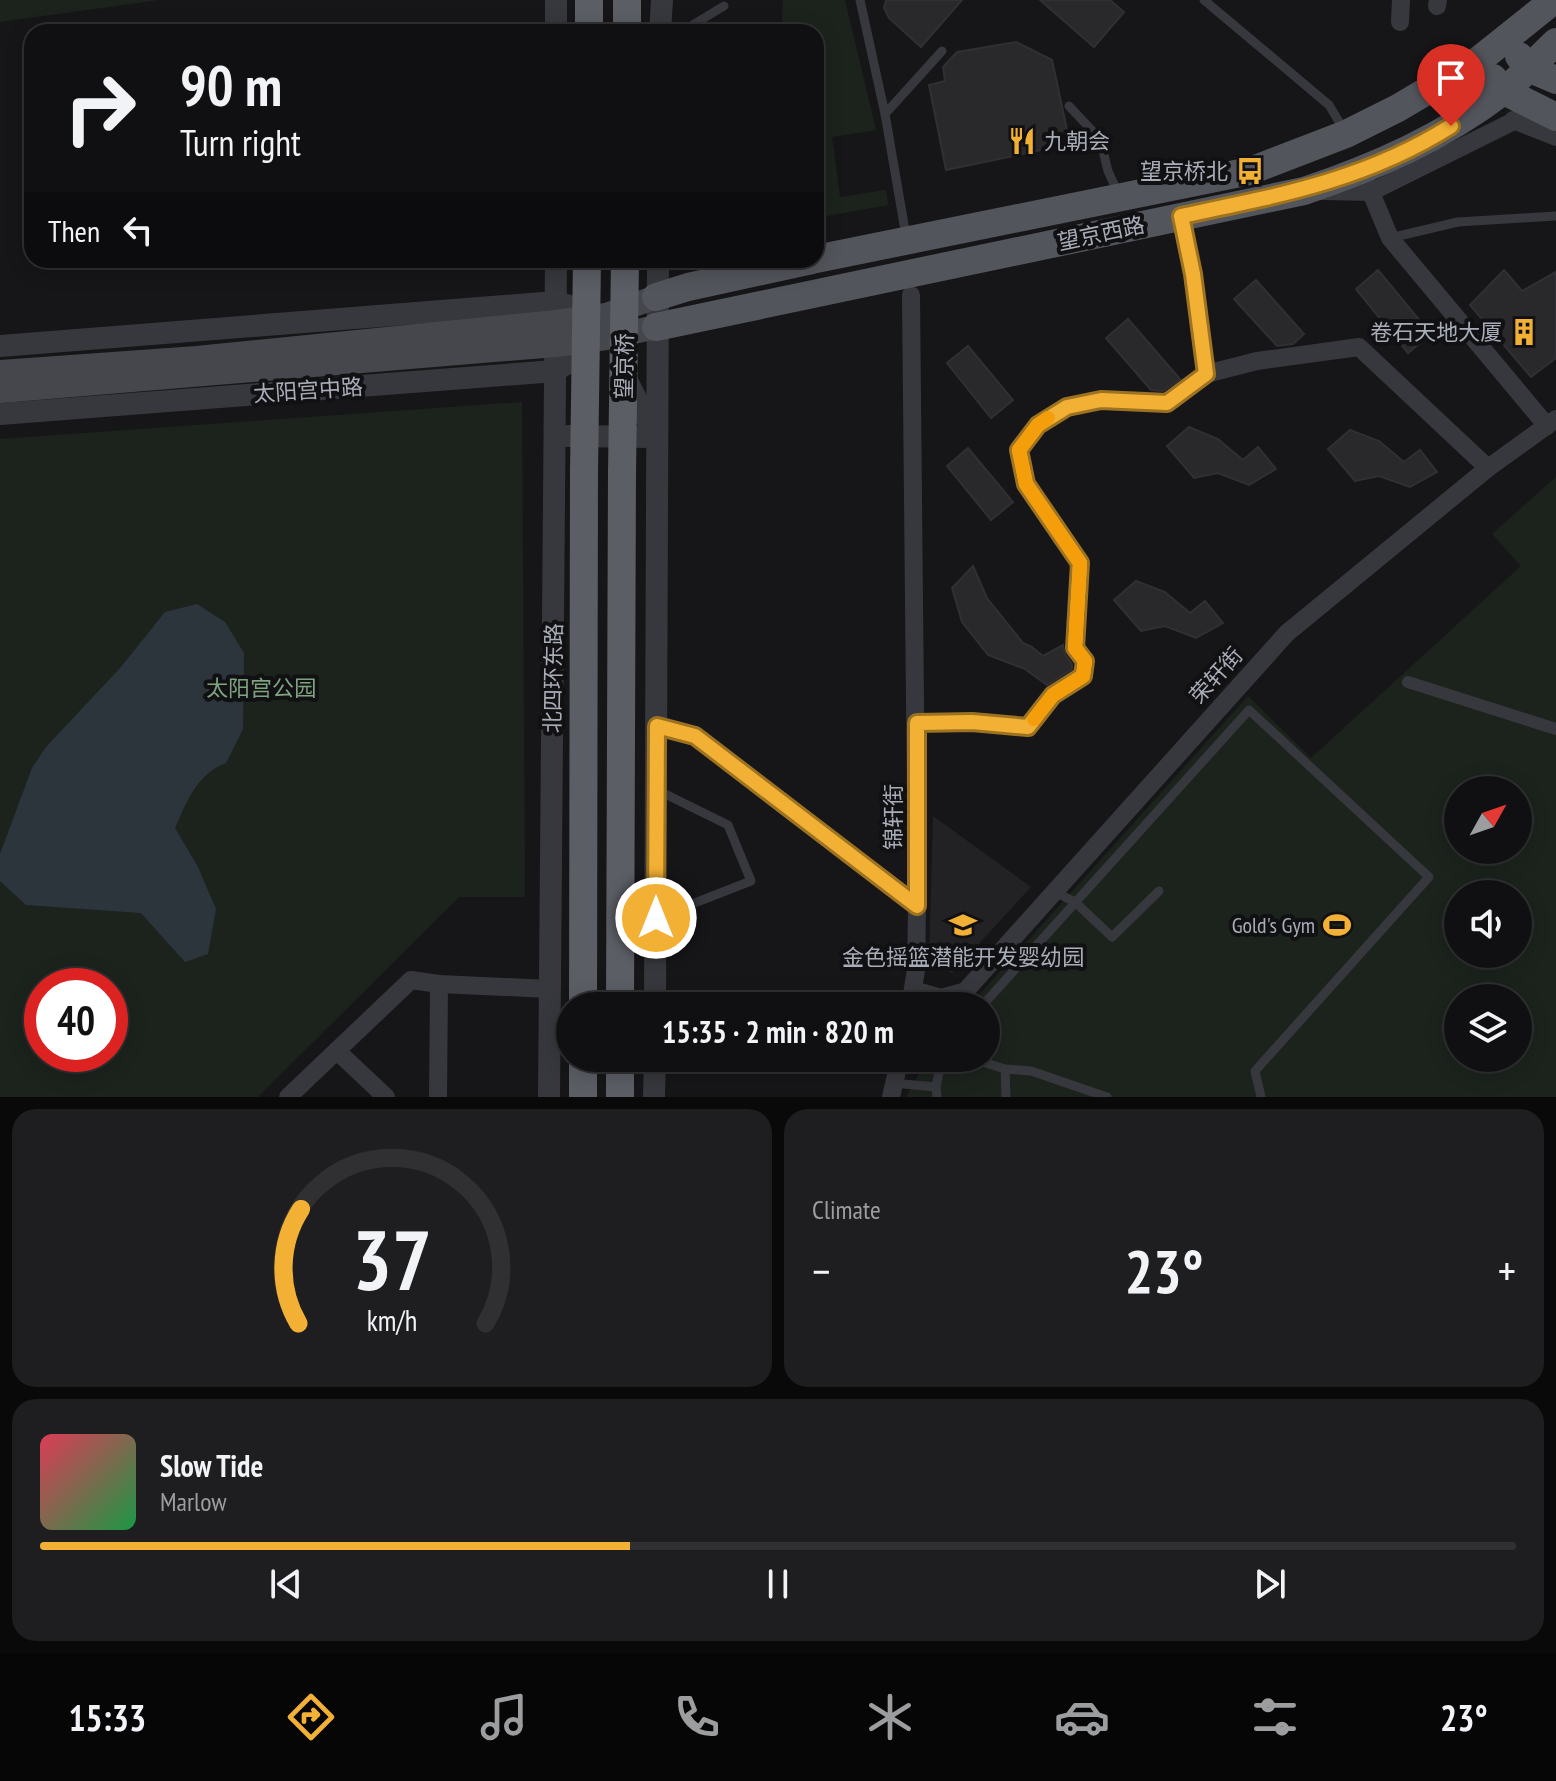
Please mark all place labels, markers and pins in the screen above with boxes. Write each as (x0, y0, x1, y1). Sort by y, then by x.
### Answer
pin (1417, 44, 1485, 126)
restaurant icon: 九朝会 (1007, 126, 1037, 156)
place label: 九朝会 (1044, 127, 1110, 155)
bus stop icon: 望京桥北 (1235, 156, 1265, 186)
place label: 望京桥北 (1140, 157, 1228, 185)
building icon: 卷石天地大厦 (1509, 317, 1539, 347)
place label: 卷石天地大厦 (1370, 318, 1502, 346)
school or university icon: 金色摇篮潜能开发婴幼园 (948, 910, 978, 940)
sports icon: Gold's Gym (1322, 910, 1352, 940)
place label: Gold's Gym (1232, 911, 1315, 939)
place label: 金色摇篮潜能开发婴幼园 (842, 943, 1084, 971)

